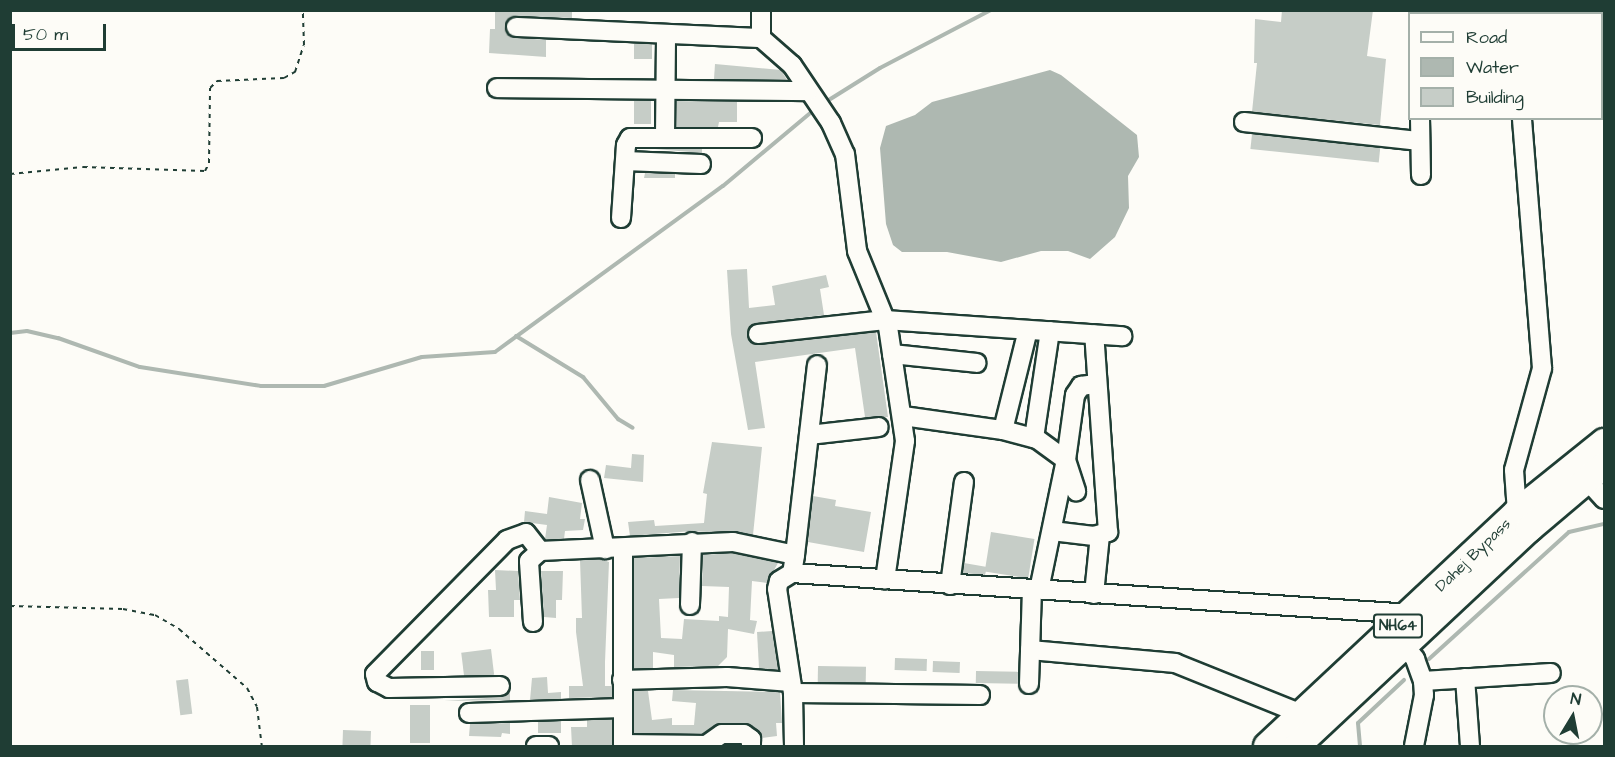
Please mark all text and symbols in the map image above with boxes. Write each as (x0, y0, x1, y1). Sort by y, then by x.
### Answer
scale bar (15, 12, 110, 50)
legend (1408, 12, 1603, 120)
text: 50 m (23, 22, 68, 47)
text: Road (1466, 25, 1507, 50)
text: Water (1466, 55, 1519, 80)
text: Building (1466, 85, 1524, 110)
street label: Dahej Bypass (1431, 514, 1515, 596)
road number: NH64 (1372, 614, 1424, 638)
north arrow (1543, 685, 1603, 745)
text: N (1569, 688, 1583, 711)

